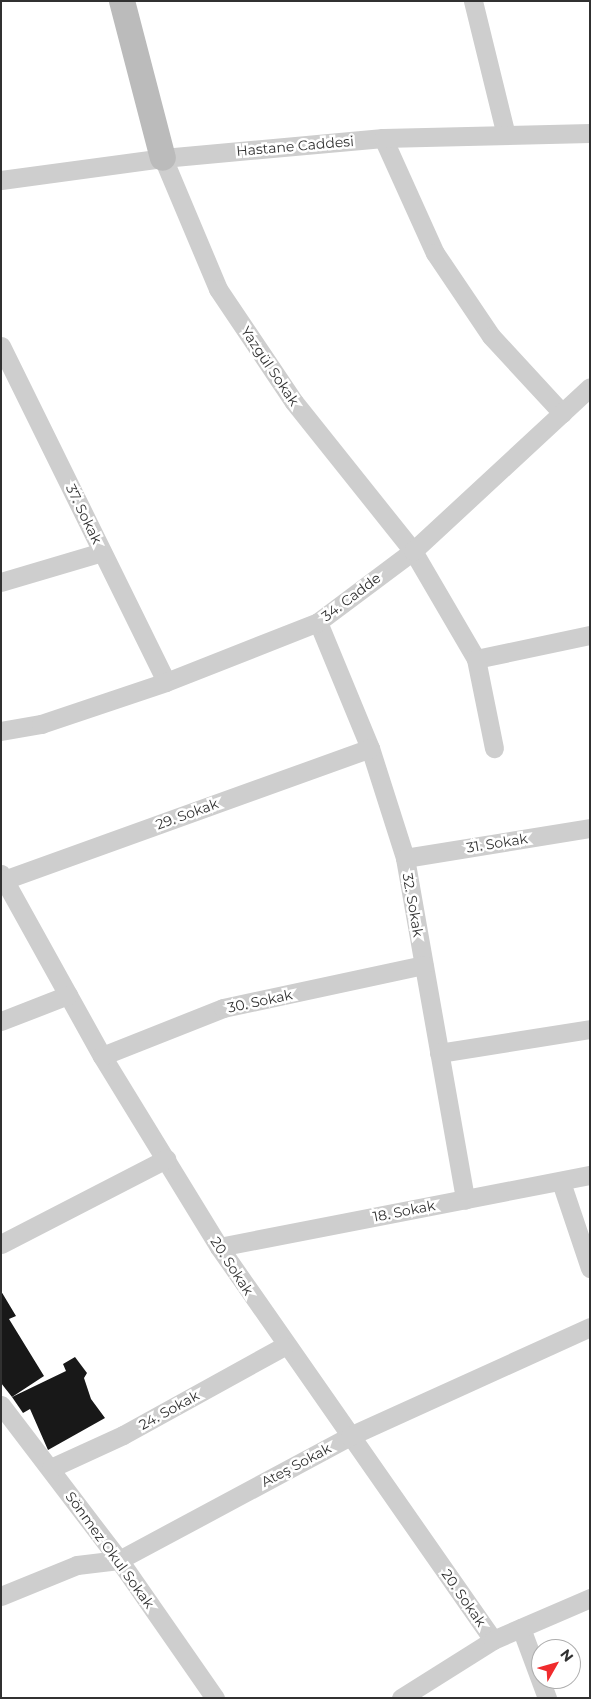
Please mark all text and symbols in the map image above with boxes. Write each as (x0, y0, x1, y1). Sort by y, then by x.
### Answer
street label: Hastane Caddesi (236, 132, 354, 160)
street label: Yazgül Sokak (237, 323, 303, 409)
street label: 37. Sokak (62, 482, 106, 546)
street label: 34. Cadde (318, 569, 384, 625)
street label: 29. Sokak (153, 795, 221, 833)
street label: 31. Sokak (465, 830, 529, 856)
street label: 32. Sokak (399, 872, 427, 938)
street label: 30. Sokak (226, 986, 294, 1016)
street label: 18. Sokak (371, 1197, 437, 1225)
street label: 20. Sokak (207, 1234, 257, 1298)
street label: 24. Sokak (136, 1387, 202, 1433)
street label: Ateş Sokak (258, 1440, 334, 1490)
street label: Sönmez Okul Sokak (62, 1488, 158, 1612)
street label: 20. Sokak (438, 1566, 490, 1630)
north arrow (531, 1639, 581, 1689)
text: N (556, 1645, 578, 1665)

